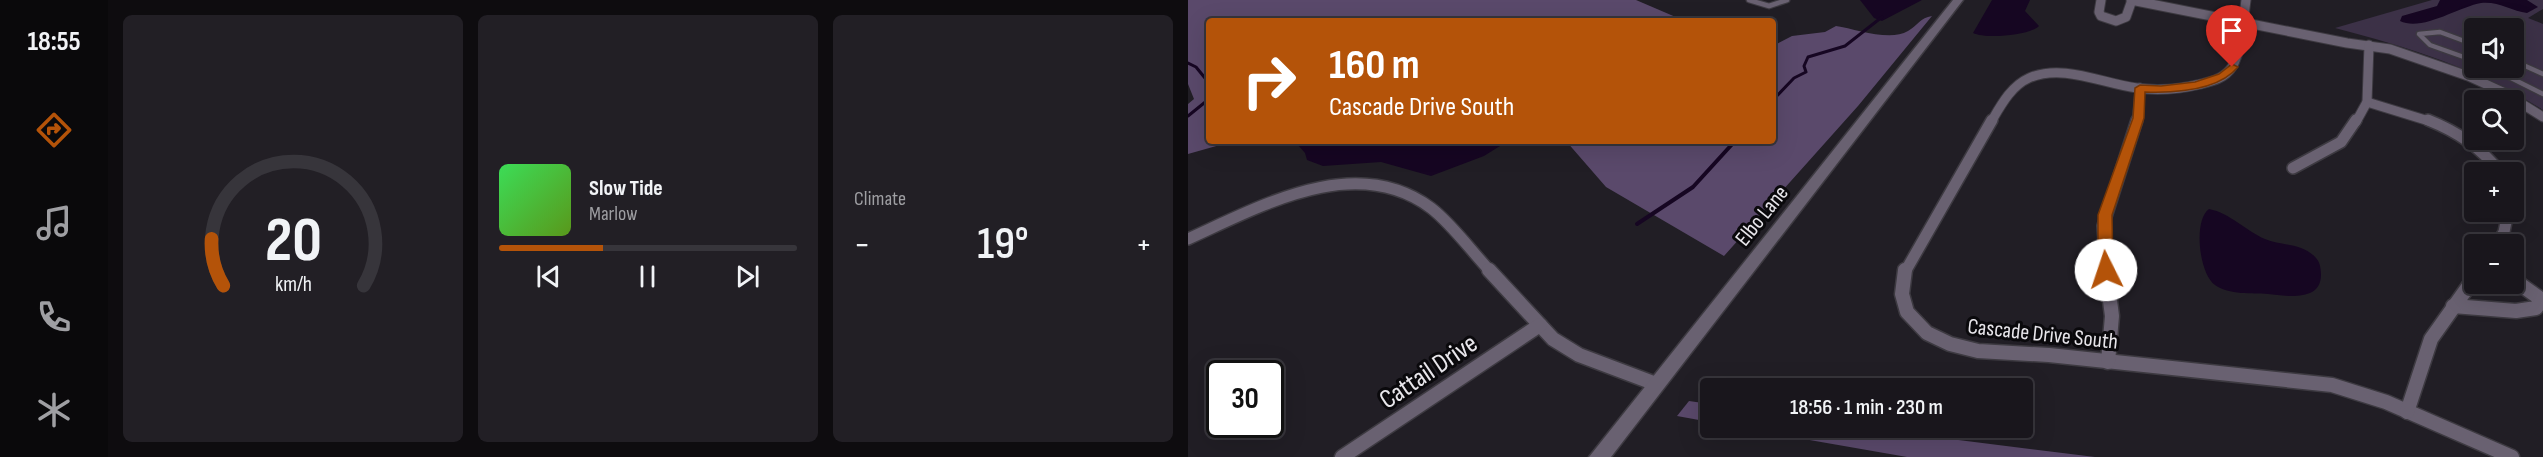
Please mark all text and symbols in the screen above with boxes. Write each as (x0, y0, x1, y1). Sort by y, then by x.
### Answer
pin (2206, 5, 2257, 67)
icon: arrive (2215, 14, 2248, 47)
map controls (2464, 18, 2524, 294)
button: sound (2464, 18, 2524, 78)
text: 18:55 (27, 26, 81, 58)
text: 160 m (1329, 40, 1420, 91)
icon: right (1230, 42, 1308, 120)
button: search (2464, 90, 2524, 150)
text: Cascade Drive South (1329, 91, 1514, 123)
icon: directions (33, 109, 75, 151)
button: + (2464, 162, 2524, 222)
text: Slow Tide (589, 175, 663, 202)
street label: Elbo Lane (1730, 180, 1795, 252)
text: Climate (854, 187, 906, 211)
icon: music (33, 202, 75, 244)
text: Marlow (589, 202, 637, 226)
text: 20 (264, 204, 322, 279)
text: 19° (977, 217, 1029, 272)
text: − (854, 225, 870, 265)
text: + (1136, 225, 1152, 265)
button: − (2464, 234, 2524, 294)
position arrow (2074, 238, 2138, 302)
icon: previous (532, 260, 565, 293)
icon: pause (631, 260, 664, 293)
icon: next (731, 260, 764, 293)
text: km/h (274, 272, 312, 297)
icon: phone (33, 296, 75, 338)
street label: Cascade Drive South (1966, 313, 2119, 356)
street label: Cattail Drive (1374, 327, 1484, 416)
speed limit sign: 30 (1206, 360, 1284, 438)
icon: climate (33, 389, 75, 431)
text: 18:56 · 1 min · 230 m (1790, 394, 1943, 421)

